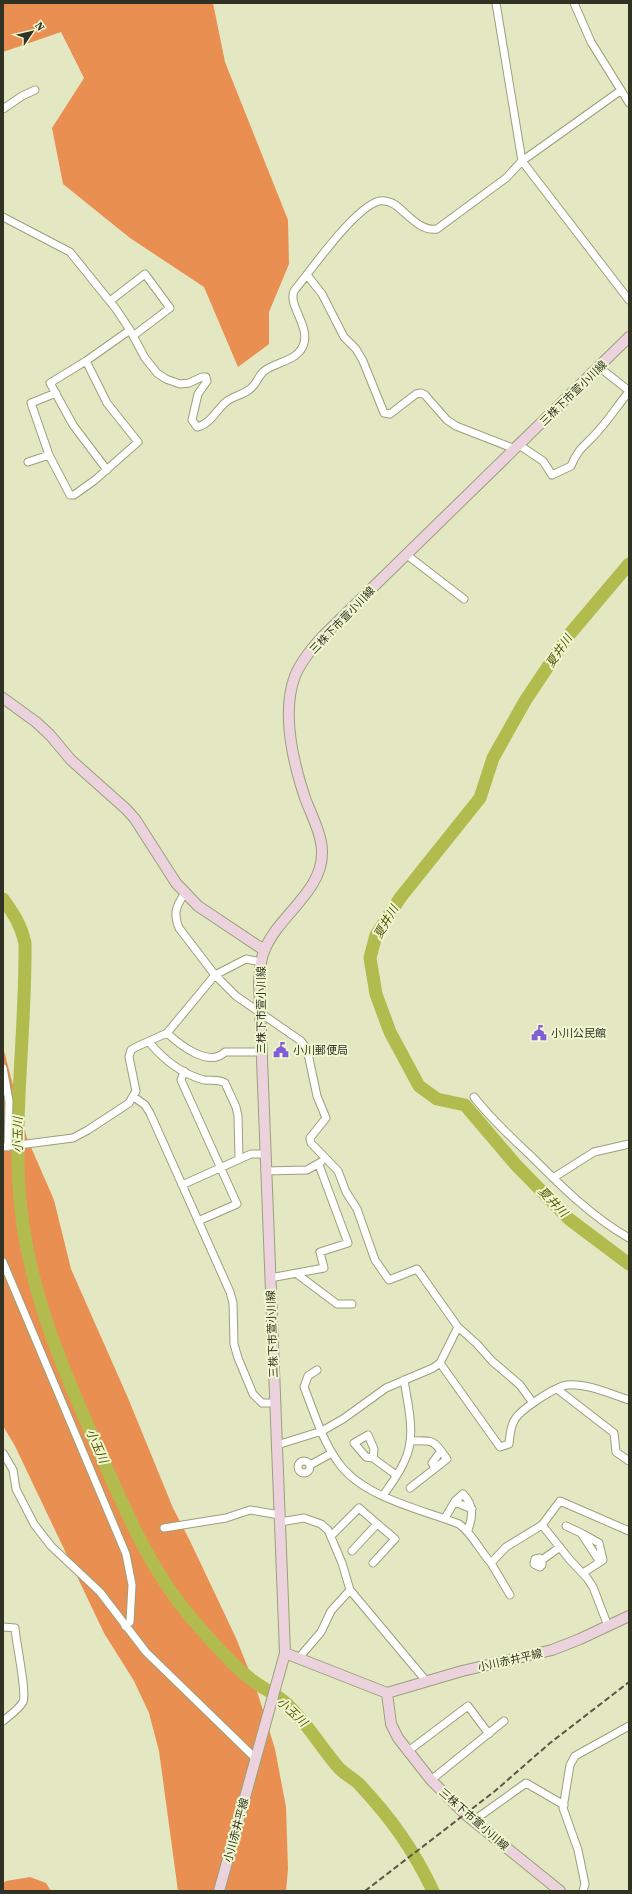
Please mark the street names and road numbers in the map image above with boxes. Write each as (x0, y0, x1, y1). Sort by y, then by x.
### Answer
street label: 三株下市萱小川線 (536, 357, 610, 429)
street label: 三株下市萱小川線 (306, 583, 378, 657)
street label: 三株下市萱小川線 (254, 966, 269, 1054)
street label: 三株下市萱小川線 (263, 1290, 282, 1378)
street label: 小川赤井平線 (476, 1646, 544, 1675)
street label: 三株下市萱小川線 (436, 1785, 512, 1854)
street label: 小川赤井平線 (221, 1796, 252, 1864)

